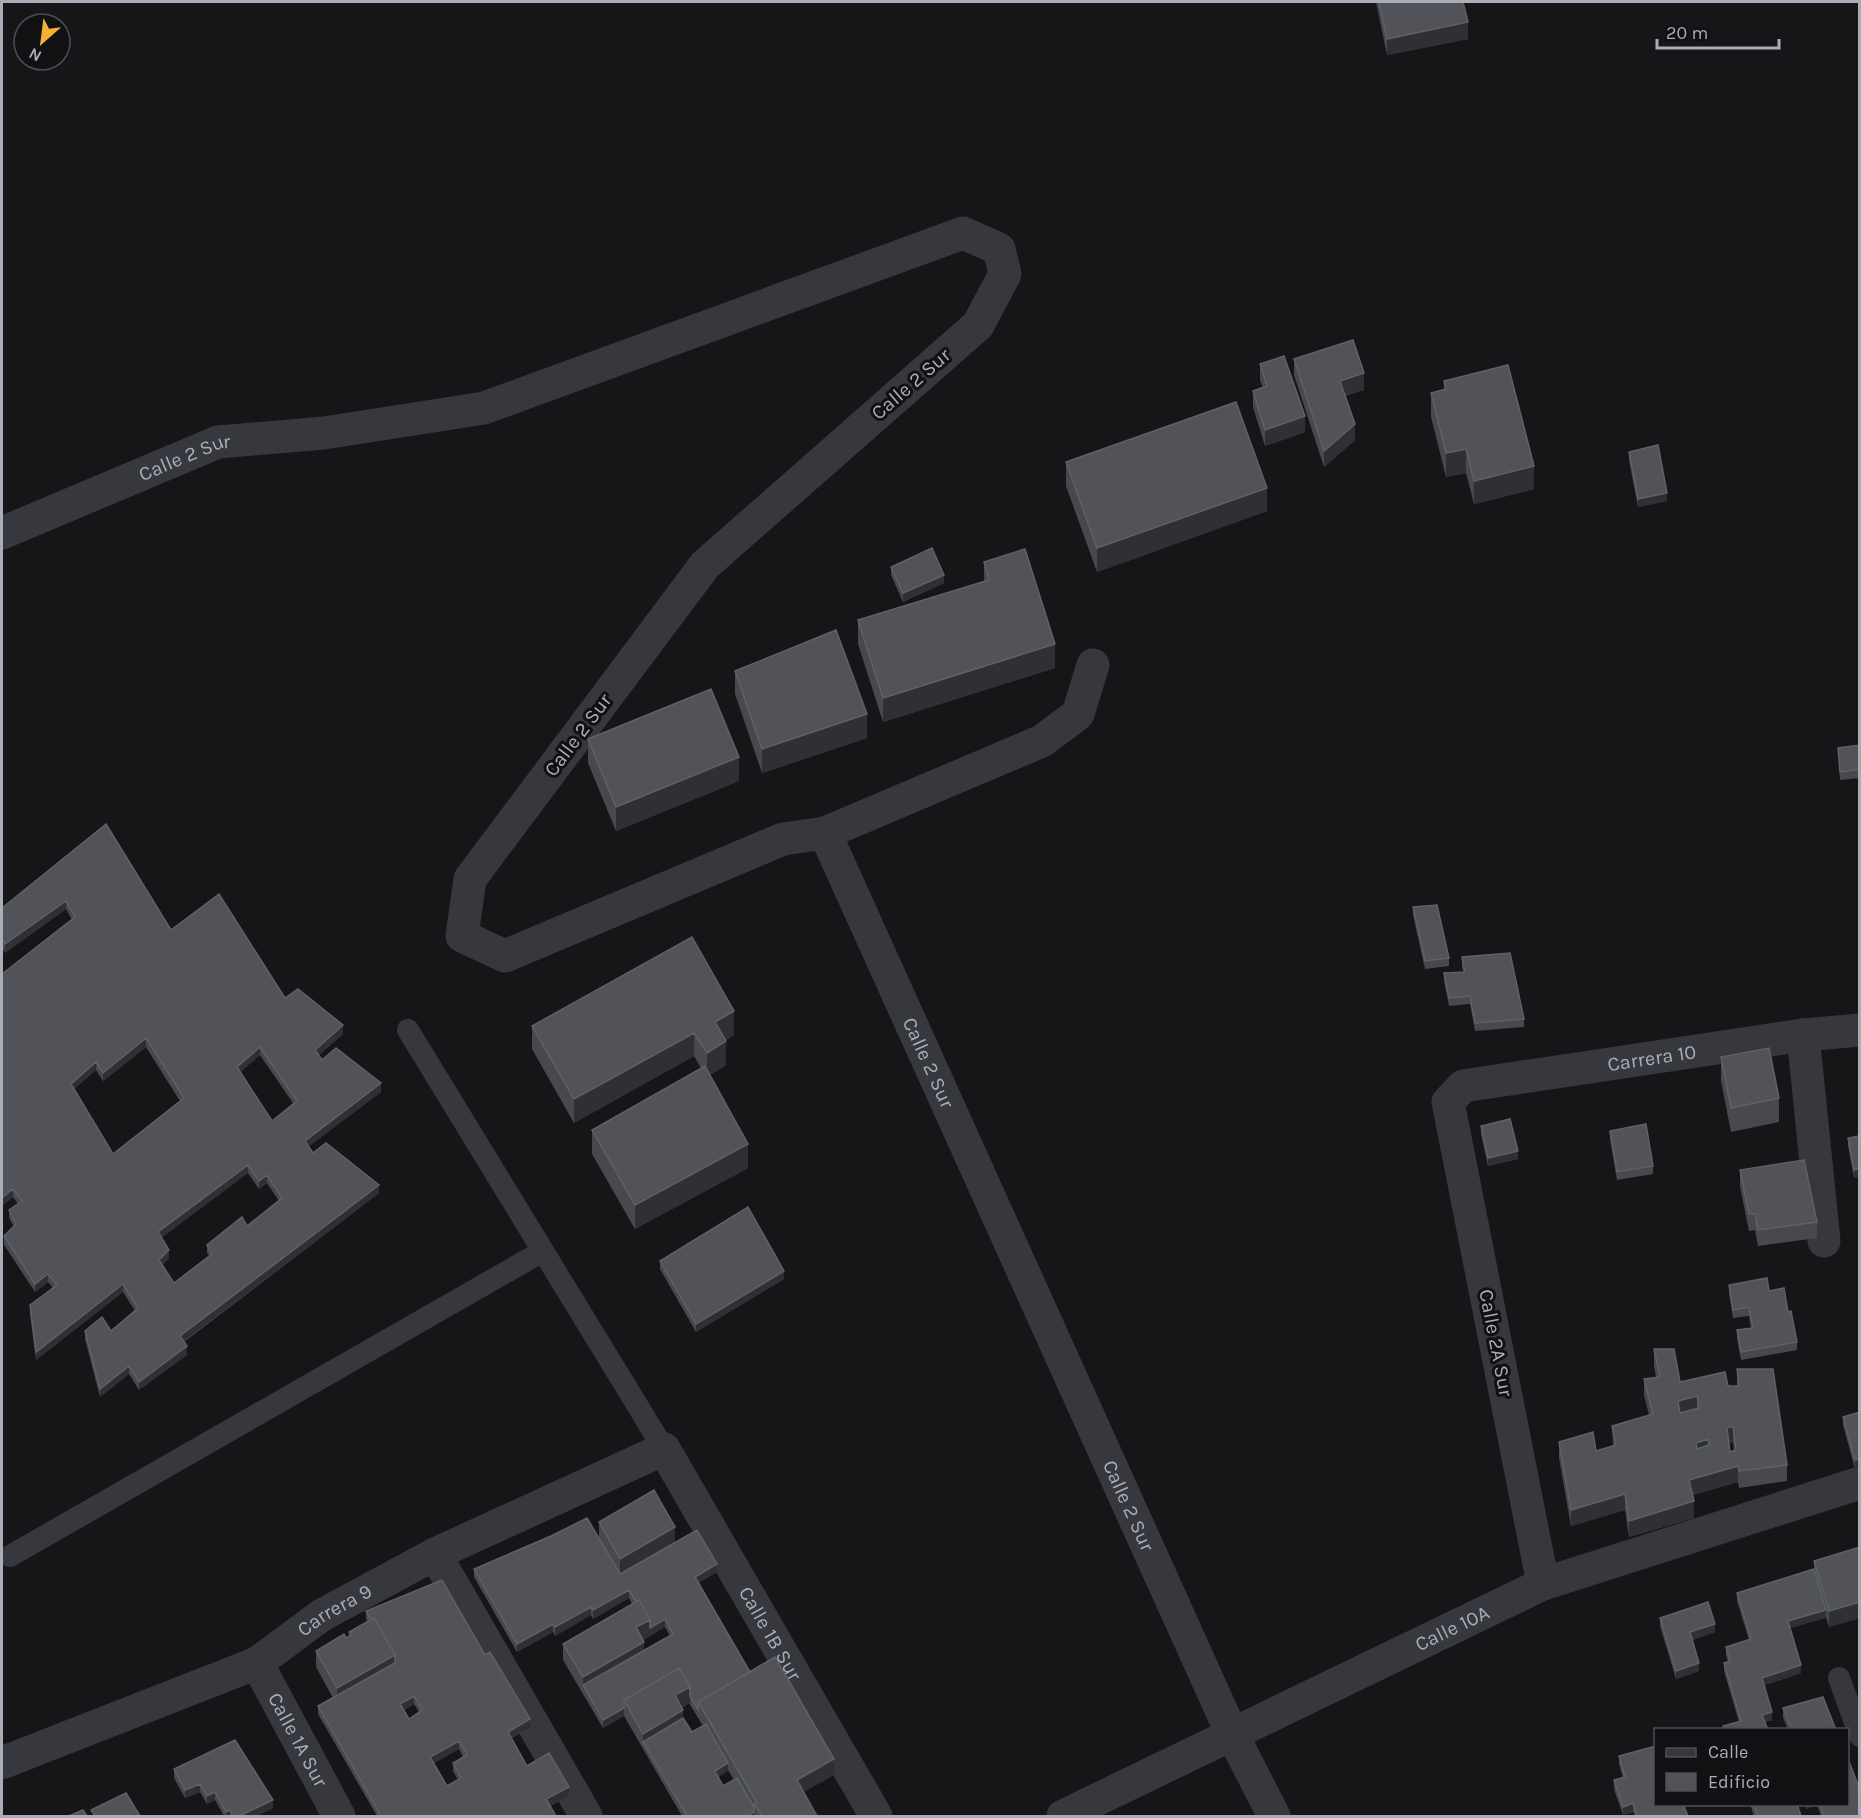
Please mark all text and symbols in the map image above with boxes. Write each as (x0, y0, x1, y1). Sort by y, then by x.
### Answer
north arrow (12, 12, 72, 72)
scale bar (1657, 12, 1778, 50)
text: 20 m (1666, 22, 1708, 44)
text: N (26, 44, 45, 66)
street label: Calle 2 Sur (867, 343, 956, 425)
street label: Calle 2 Sur (135, 429, 232, 486)
street label: Calle 2 Sur (540, 689, 617, 781)
street label: Calle 2 Sur (898, 1014, 960, 1112)
street label: Carrera 10 (1606, 1040, 1698, 1076)
street label: Calle 2A Sur (1474, 1287, 1518, 1399)
street label: Calle 2 Sur (1098, 1456, 1160, 1555)
street label: Carrera 9 (293, 1579, 376, 1641)
street label: Calle 1B Sur (734, 1582, 807, 1685)
street label: Calle 10A (1411, 1600, 1493, 1656)
street label: Calle 1A Sur (263, 1688, 333, 1792)
legend (1654, 1728, 1849, 1806)
text: Calle (1708, 1741, 1748, 1763)
text: Edificio (1708, 1771, 1770, 1793)

